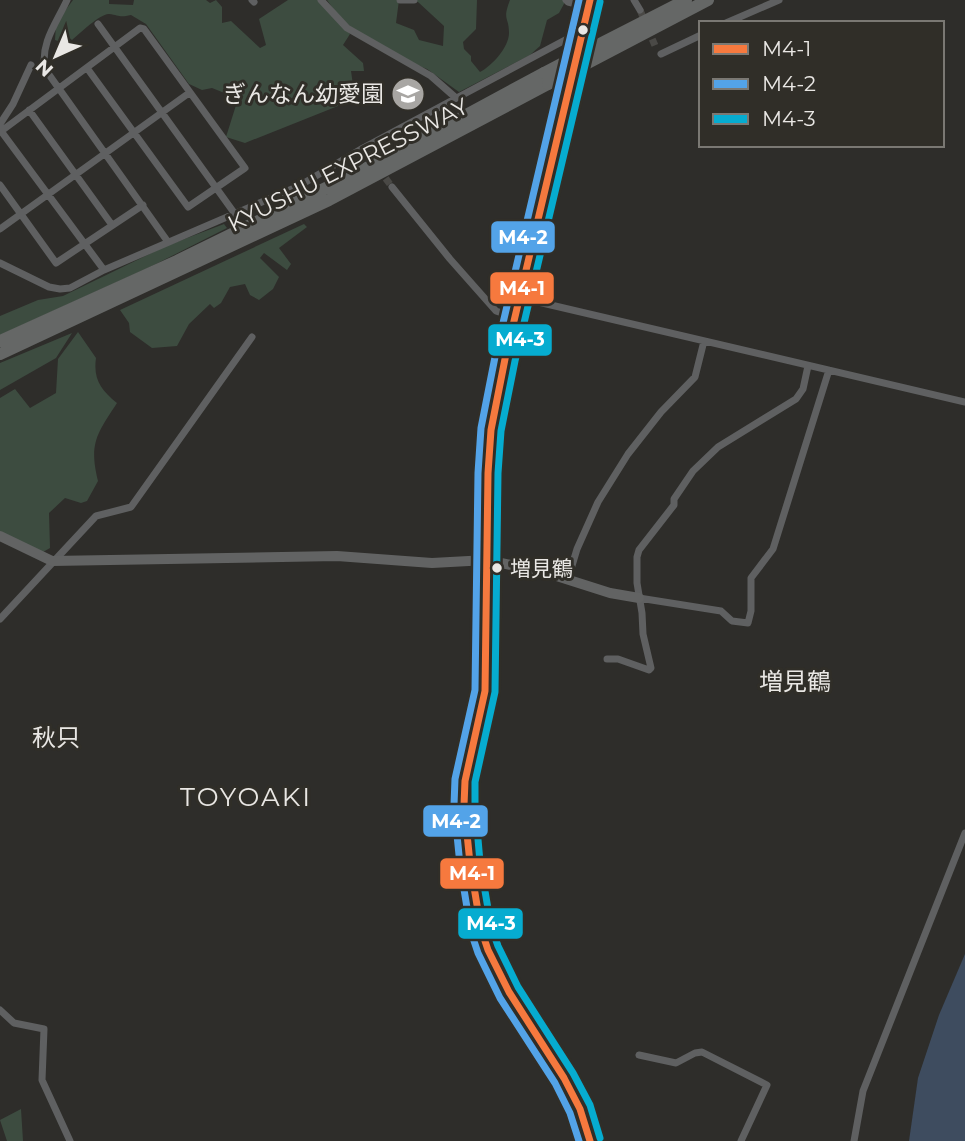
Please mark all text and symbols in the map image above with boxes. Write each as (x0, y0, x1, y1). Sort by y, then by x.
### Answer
north arrow (21, 21, 91, 91)
legend (699, 21, 944, 147)
unlabelled marker (576, 23, 590, 37)
text: M4-1 (762, 36, 811, 61)
text: N (31, 54, 58, 81)
text: M4-2 (762, 71, 816, 96)
school or university icon: ぎんなん幼愛園 (389, 75, 427, 113)
place label: ぎんなん幼愛園 (223, 80, 384, 108)
street label: KYUSHU EXPRESSWAY (223, 92, 473, 238)
text: M4-3 (762, 106, 816, 131)
line badge: M4-2 (490, 220, 556, 254)
text: M4-2 (498, 226, 548, 249)
line badge: M4-1 (489, 271, 555, 305)
text: M4-1 (499, 277, 545, 300)
line badge: M4-3 (487, 323, 553, 357)
text: M4-3 (495, 328, 545, 351)
place label: 増見鶴 (510, 556, 573, 581)
marker: 増見鶴 (490, 561, 504, 575)
district label: 増見鶴 (759, 667, 831, 696)
district label: 秋只 (32, 723, 80, 752)
district label: TOYOAKI (180, 781, 312, 813)
line badge: M4-2 (422, 804, 489, 838)
text: M4-2 (431, 810, 481, 833)
line badge: M4-1 (439, 857, 505, 890)
text: M4-1 (449, 862, 495, 885)
line badge: M4-3 (457, 907, 524, 940)
text: M4-3 (466, 912, 516, 935)

